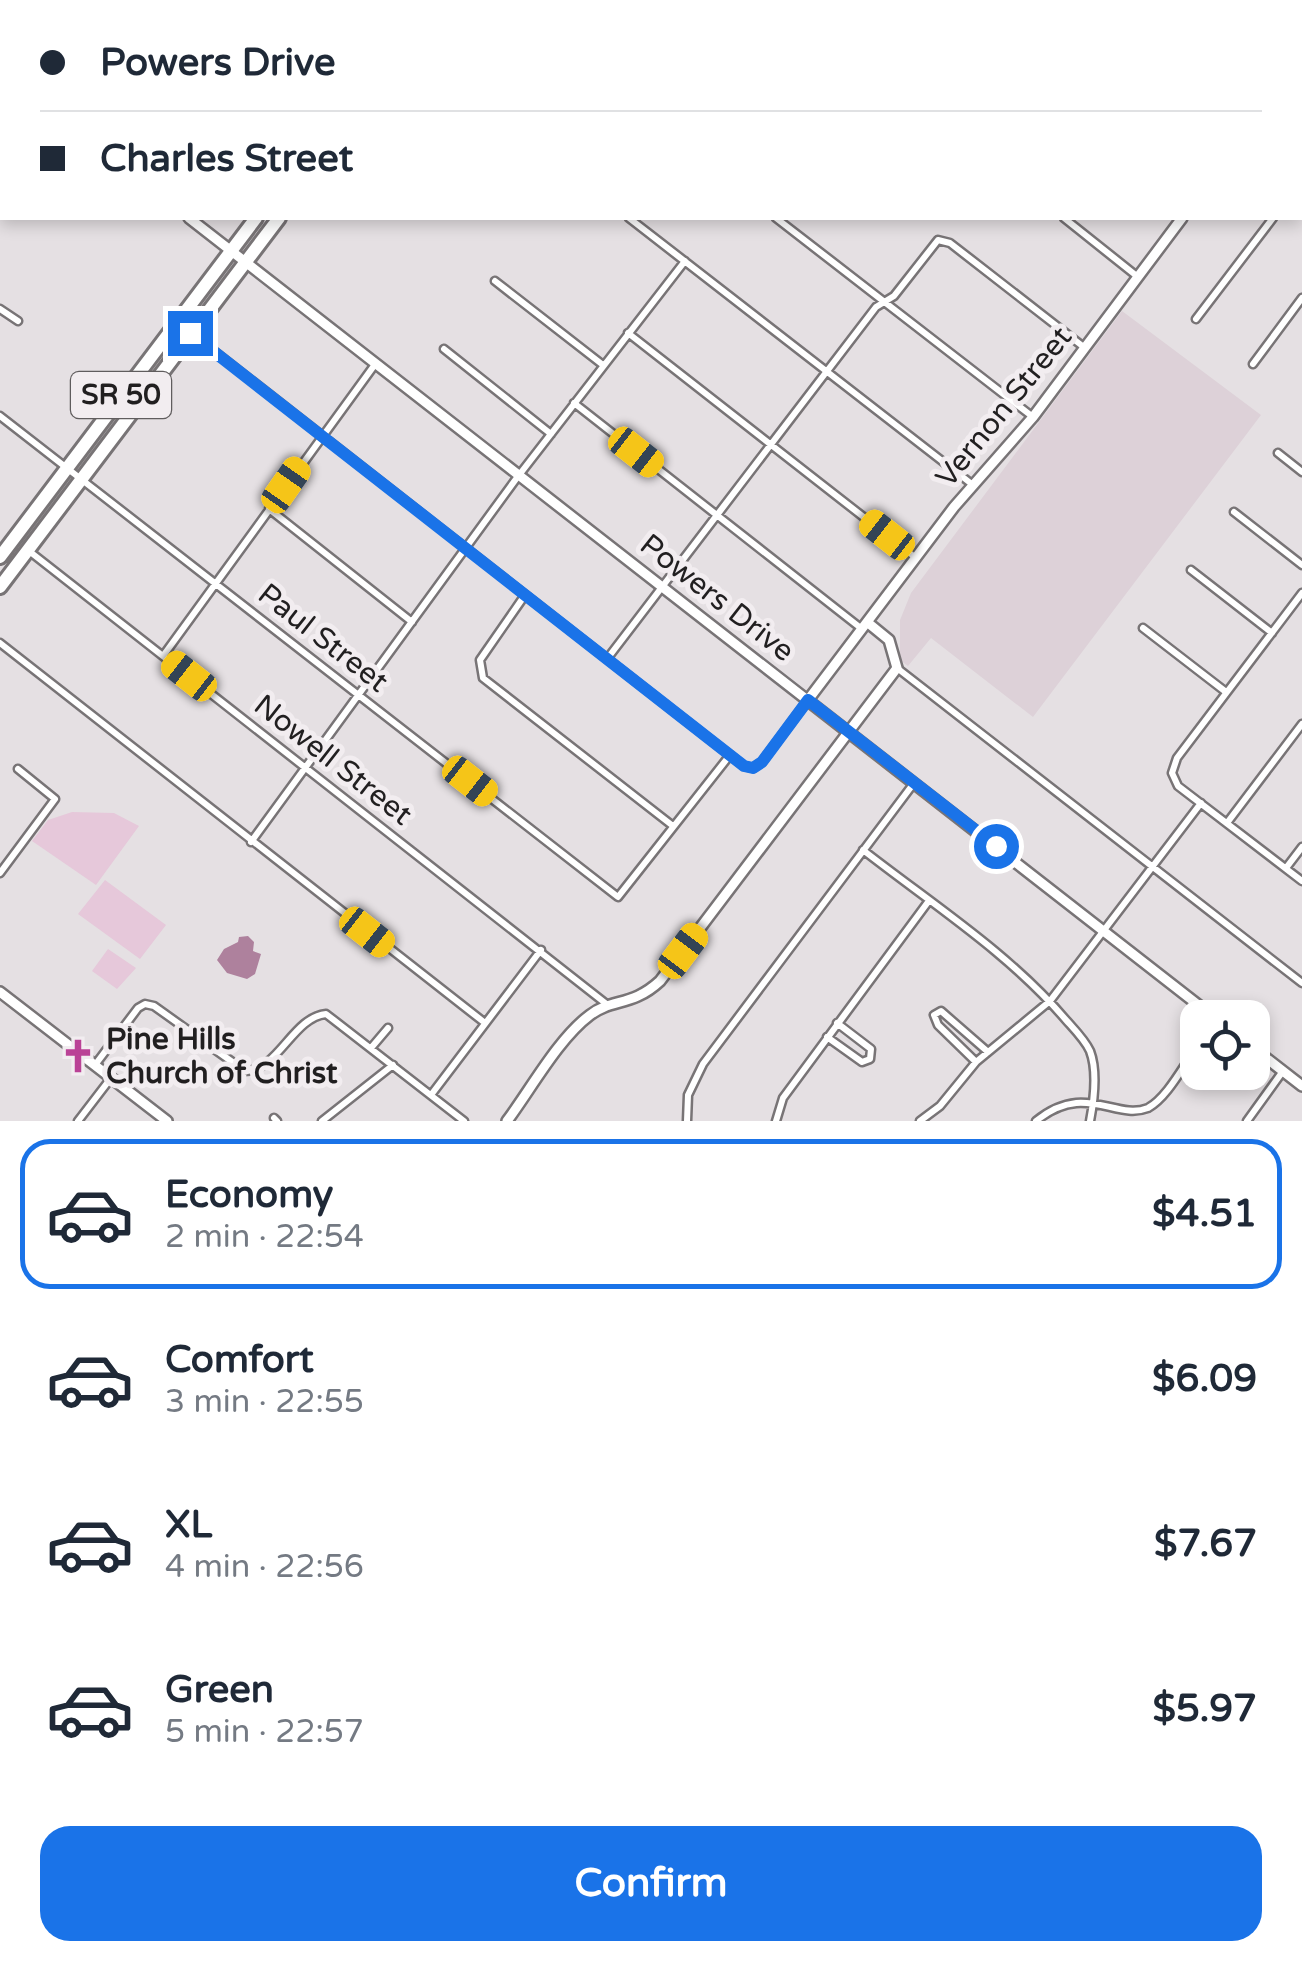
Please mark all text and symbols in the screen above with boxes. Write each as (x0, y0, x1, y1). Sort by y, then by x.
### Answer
text: Powers Drive (100, 40, 335, 86)
text: Charles Street (100, 136, 353, 182)
route end (168, 311, 213, 356)
street label: Vernon Street (928, 319, 1080, 495)
road number: SR 50 (71, 372, 171, 418)
car (603, 422, 669, 482)
car (257, 452, 315, 518)
car (854, 505, 920, 565)
street label: Powers Drive (632, 526, 802, 670)
street label: Paul Street (250, 576, 396, 700)
car (156, 646, 222, 706)
street label: Nowell Street (246, 687, 420, 833)
car (437, 751, 503, 811)
route start (974, 824, 1019, 869)
car (334, 902, 400, 962)
car (653, 918, 713, 984)
map controls (1180, 1000, 1270, 1090)
button: locate (1180, 1000, 1270, 1090)
place label: Pine Hills Church of Christ (106, 1021, 338, 1092)
church icon: Pine Hills Church of Christ (59, 1037, 97, 1075)
icon: car (45, 1169, 135, 1259)
text: Economy (165, 1172, 333, 1218)
text: $4.51 (1152, 1191, 1257, 1237)
text: 2 min · 22:54 (165, 1218, 364, 1256)
icon: car (45, 1334, 135, 1424)
text: Comfort (165, 1337, 314, 1383)
text: $6.09 (1152, 1356, 1257, 1402)
text: 3 min · 22:55 (165, 1383, 364, 1421)
icon: car (45, 1499, 135, 1589)
text: XL (165, 1502, 212, 1548)
text: $7.67 (1154, 1521, 1257, 1567)
text: 4 min · 22:56 (165, 1548, 364, 1586)
icon: car (45, 1664, 135, 1754)
text: Green (165, 1667, 274, 1713)
text: $5.97 (1152, 1686, 1257, 1732)
text: 5 min · 22:57 (165, 1713, 364, 1751)
button: Confirm (40, 1826, 1262, 1941)

